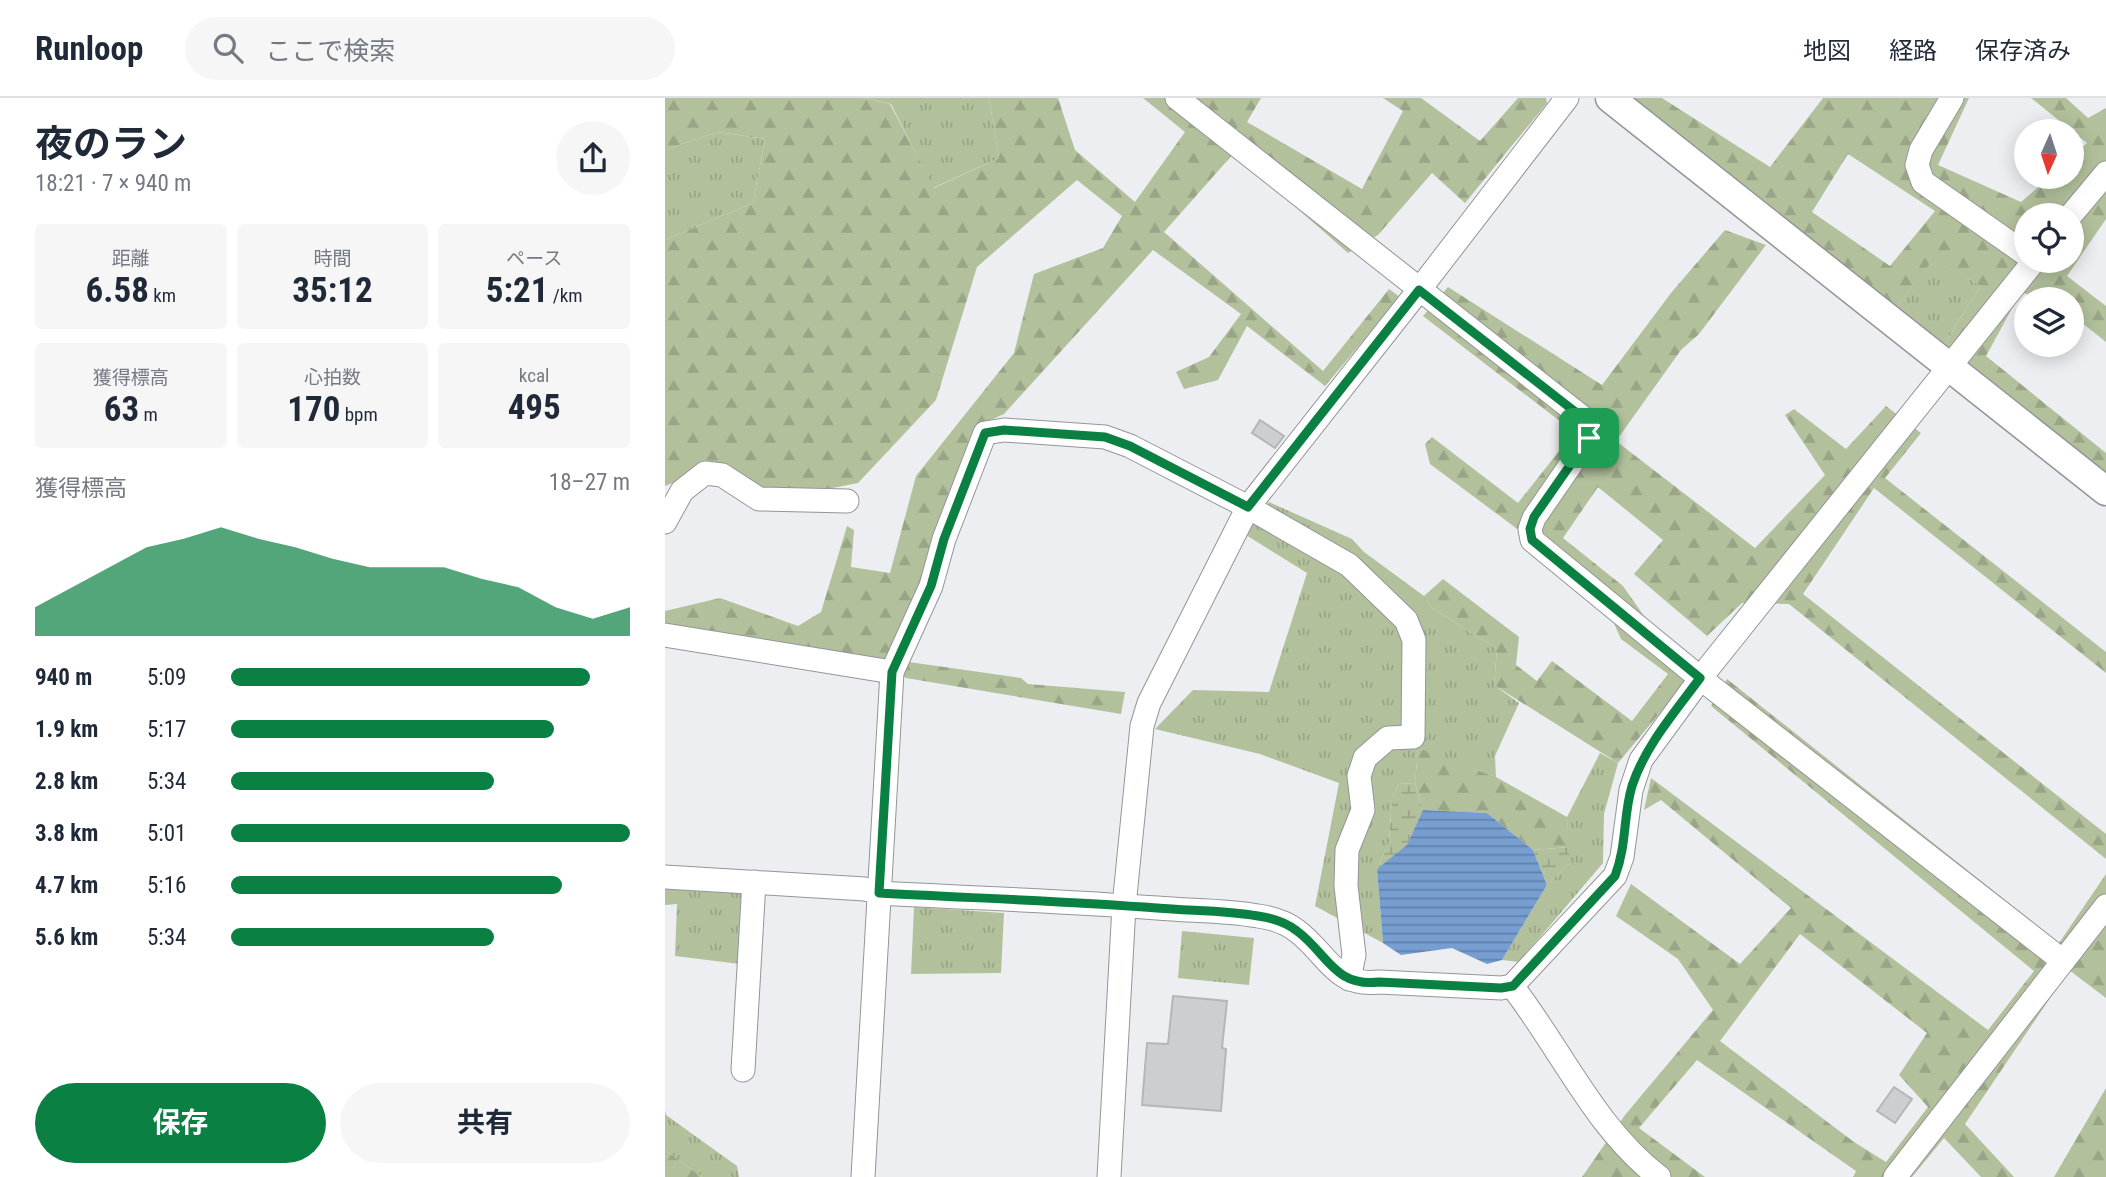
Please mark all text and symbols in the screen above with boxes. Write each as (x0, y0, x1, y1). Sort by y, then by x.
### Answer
search box (185, 17, 675, 80)
text: Runloop (35, 29, 143, 68)
icon: search (209, 29, 247, 67)
text: ここで検索 (265, 36, 395, 66)
text: 地図 (1803, 37, 1851, 65)
text: 経路 (1889, 37, 1937, 65)
text: 保存済み (1975, 37, 2071, 65)
north arrow (2014, 119, 2084, 189)
map controls (2014, 119, 2084, 357)
button: share (556, 121, 630, 195)
text: 夜のラン (35, 122, 187, 166)
text: 18:21 · 7 × 940 m (35, 170, 191, 197)
button: locate (2014, 203, 2084, 273)
text: 距離 (112, 247, 150, 270)
text: 時間 (313, 247, 352, 270)
text: ペース (506, 247, 562, 270)
text: 6.58 (86, 270, 149, 311)
text: 35:12 (292, 270, 373, 311)
text: 5:21 (486, 270, 548, 311)
text: km (149, 284, 176, 307)
text: /km (548, 284, 583, 307)
button: layers (2014, 287, 2084, 357)
text: kcal (519, 364, 549, 387)
text: 獲得標高 (93, 366, 169, 389)
text: 心拍数 (304, 366, 361, 389)
text: 495 (508, 387, 561, 428)
text: 63 (104, 389, 139, 430)
text: 170 (287, 389, 340, 430)
text: m (139, 403, 158, 426)
text: bpm (340, 403, 378, 426)
pin (1559, 408, 1619, 468)
icon: arrive (1570, 419, 1608, 457)
text: 18–27 m (549, 469, 630, 496)
text: 獲得標高 (35, 475, 127, 502)
text: 940 m (35, 664, 92, 691)
text: 5:09 (147, 664, 186, 691)
text: 1.9 km (35, 716, 98, 743)
text: 5:17 (147, 716, 186, 743)
text: 2.8 km (35, 768, 98, 795)
text: 5:34 (147, 768, 186, 795)
text: 3.8 km (35, 820, 98, 847)
text: 5:01 (147, 820, 186, 847)
text: 4.7 km (35, 872, 98, 899)
text: 5:16 (147, 872, 186, 899)
text: 5.6 km (35, 924, 98, 951)
text: 5:34 (147, 924, 186, 951)
button: 保存 (35, 1083, 326, 1163)
button: 共有 (340, 1083, 630, 1163)

